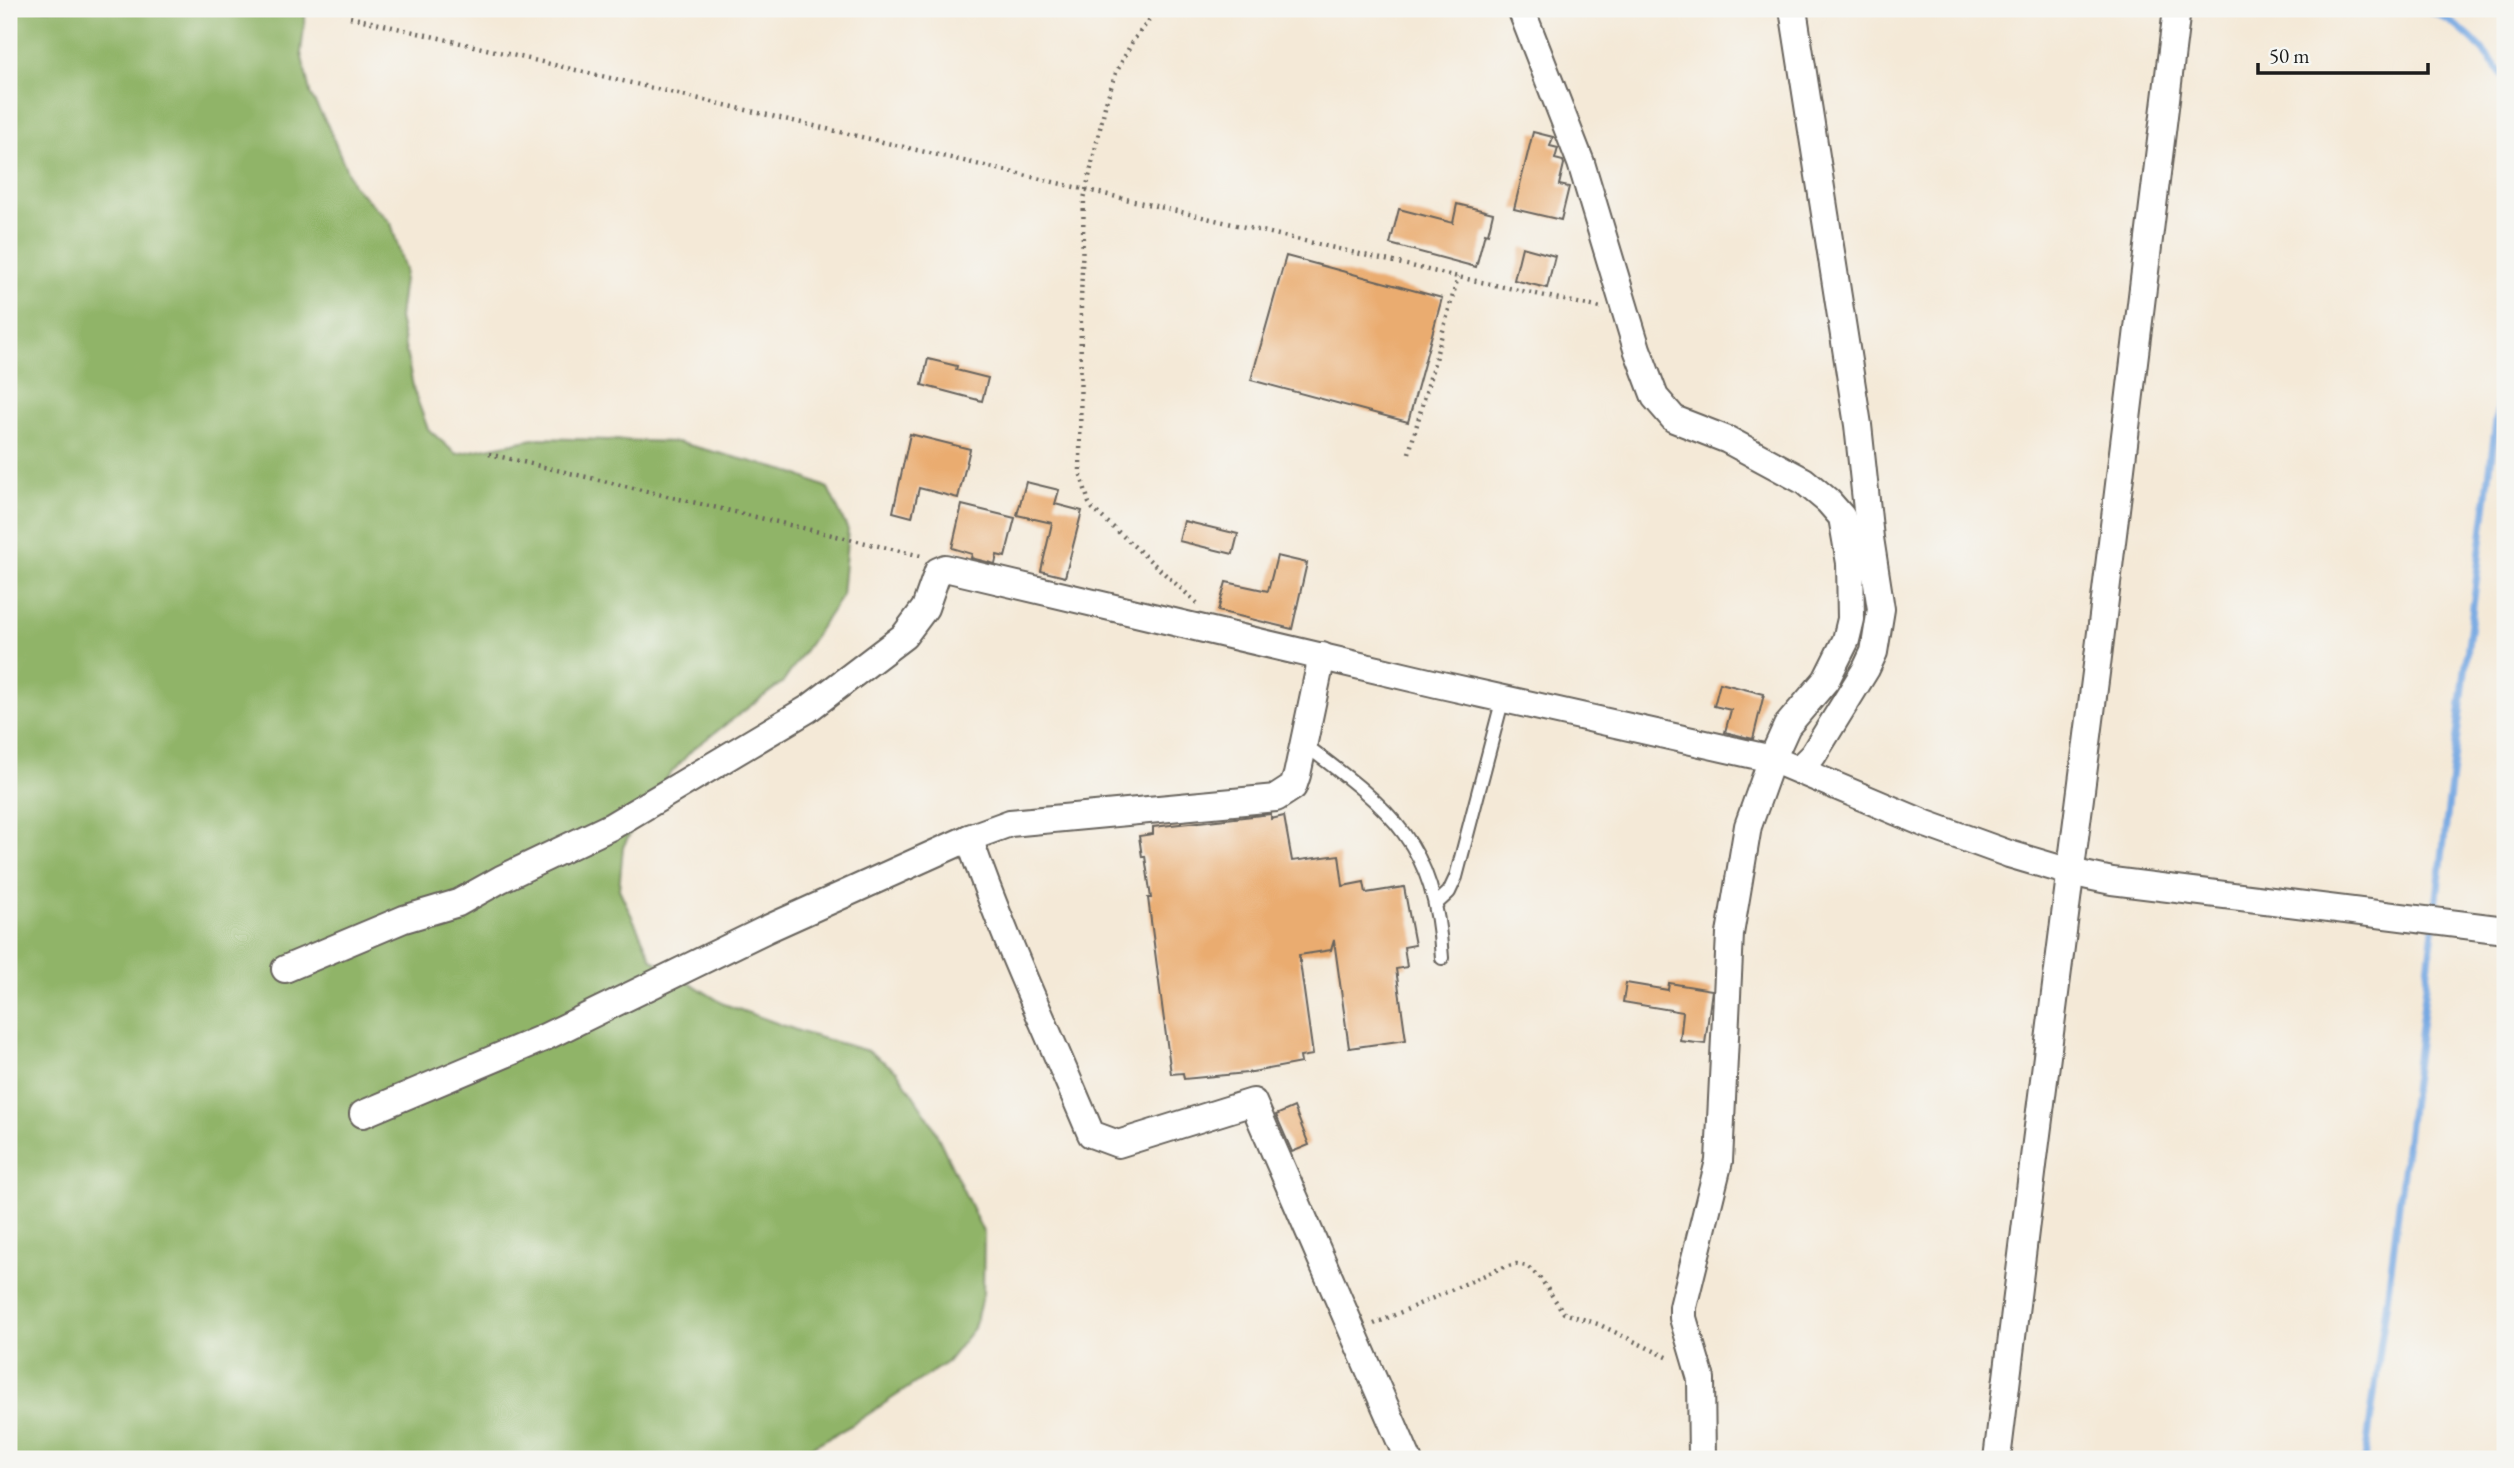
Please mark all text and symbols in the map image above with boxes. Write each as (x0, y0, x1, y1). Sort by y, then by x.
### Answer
scale bar (2258, 32, 2428, 76)
text: 50 m (2269, 42, 2310, 69)

